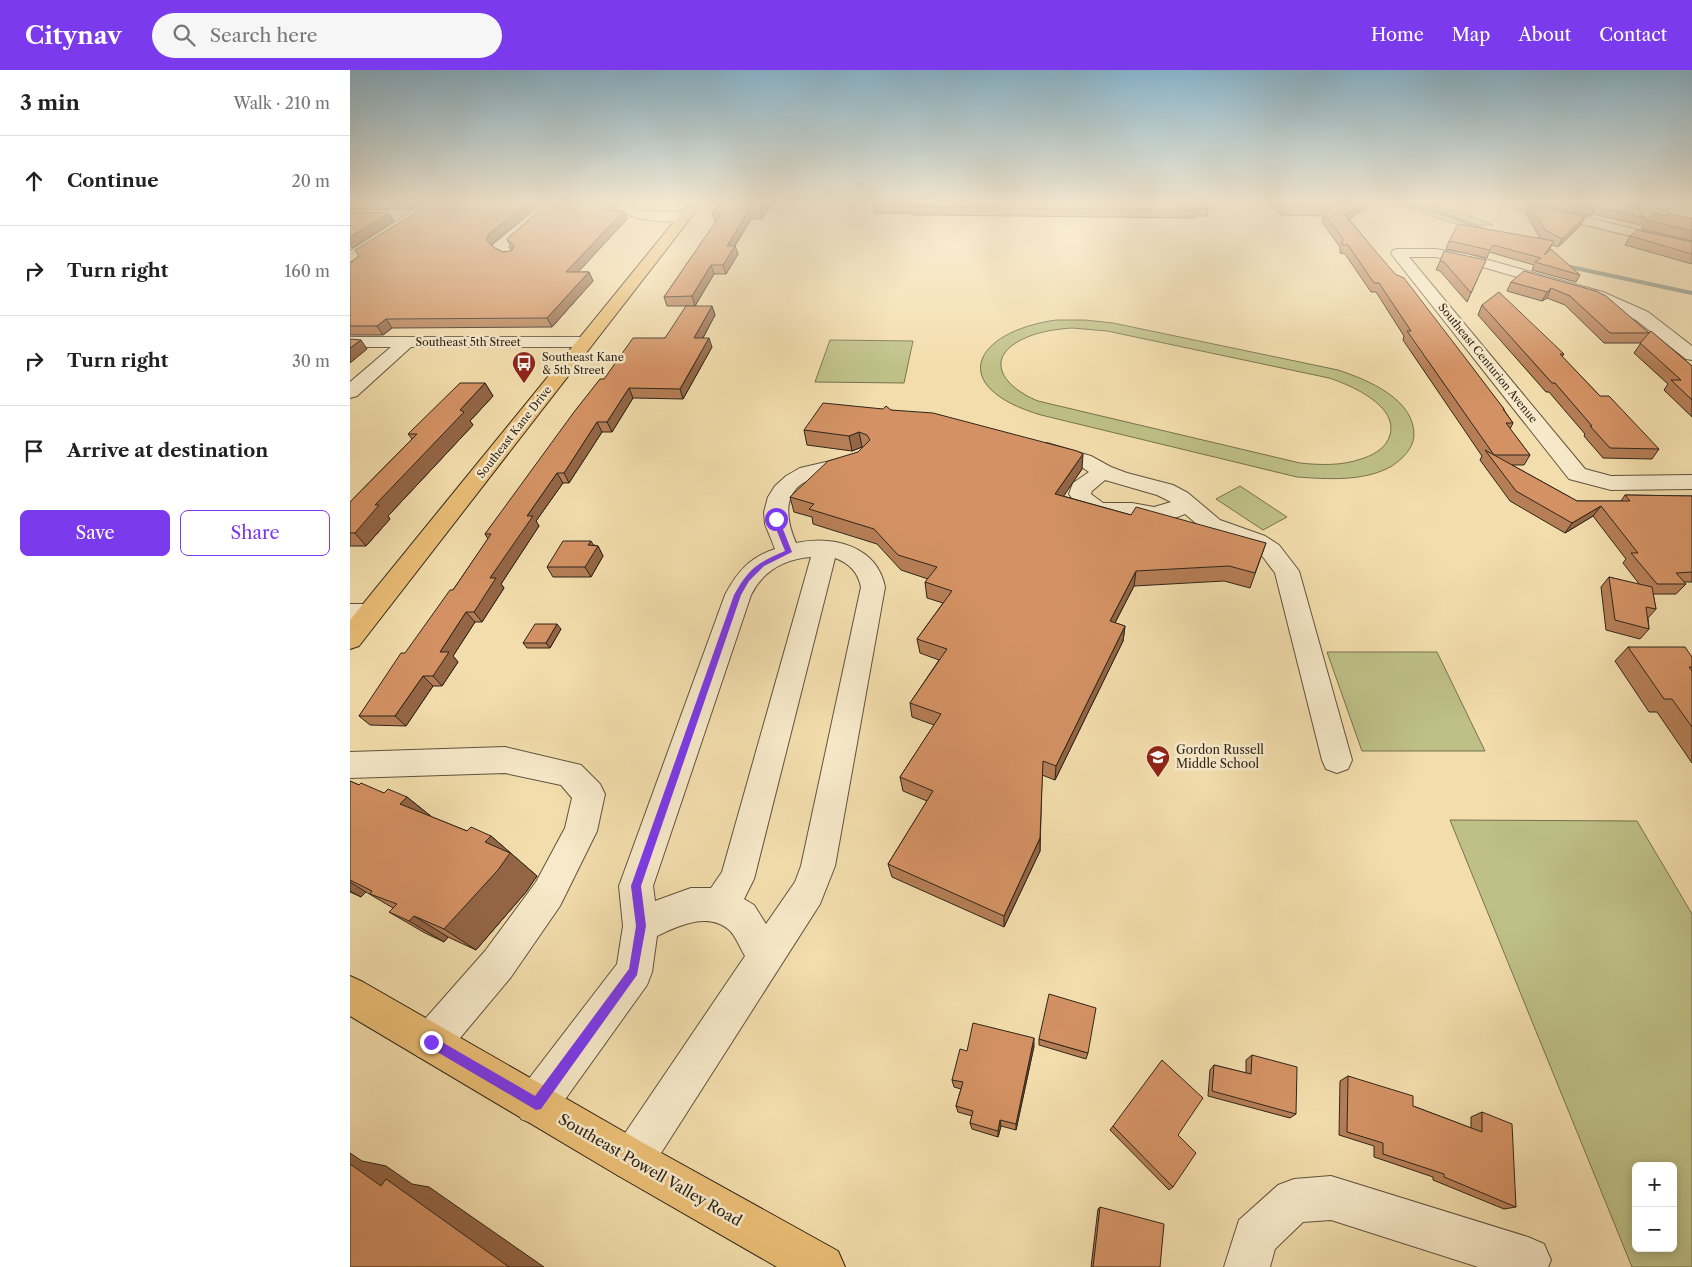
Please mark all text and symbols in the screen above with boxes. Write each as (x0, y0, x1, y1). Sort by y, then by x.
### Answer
search box (152, 13, 502, 58)
text: Citynav (25, 21, 122, 50)
icon: search (170, 21, 198, 49)
text: Search here (210, 24, 317, 47)
text: Home (1371, 24, 1424, 46)
text: Map (1452, 24, 1490, 46)
text: About (1518, 24, 1571, 46)
text: Contact (1599, 24, 1667, 46)
text: 3 min (20, 90, 80, 115)
text: Walk · 210 m (234, 93, 330, 113)
icon: ahead (20, 167, 48, 195)
text: Continue (67, 169, 159, 192)
text: 20 m (291, 171, 330, 191)
icon: right (20, 257, 48, 285)
text: Turn right (67, 259, 168, 282)
text: 160 m (285, 261, 330, 281)
street label: Southeast Centurion Avenue (1435, 300, 1541, 426)
street label: Southeast 5th Street (415, 335, 521, 349)
icon: right (20, 347, 48, 375)
text: Turn right (67, 349, 168, 372)
bus stop icon: Southeast Kane & 5th Street (511, 350, 537, 384)
place label: Southeast Kane & 5th Street (542, 350, 624, 377)
text: 30 m (292, 351, 330, 371)
street label: Southeast Kane Drive (474, 383, 554, 481)
icon: arrive (20, 437, 48, 465)
text: Arrive at destination (67, 439, 268, 462)
route start (765, 508, 788, 531)
button: Save (20, 510, 170, 556)
button: Share (180, 510, 330, 556)
place label: Gordon Russell Middle School (1176, 742, 1264, 771)
school or university icon: Gordon Russell Middle School (1145, 744, 1171, 778)
route end (420, 1031, 443, 1054)
street label: Southeast Powell Valley Road (555, 1109, 745, 1230)
map controls (1632, 1162, 1677, 1252)
button: + (1632, 1162, 1677, 1207)
button: − (1632, 1207, 1677, 1252)

